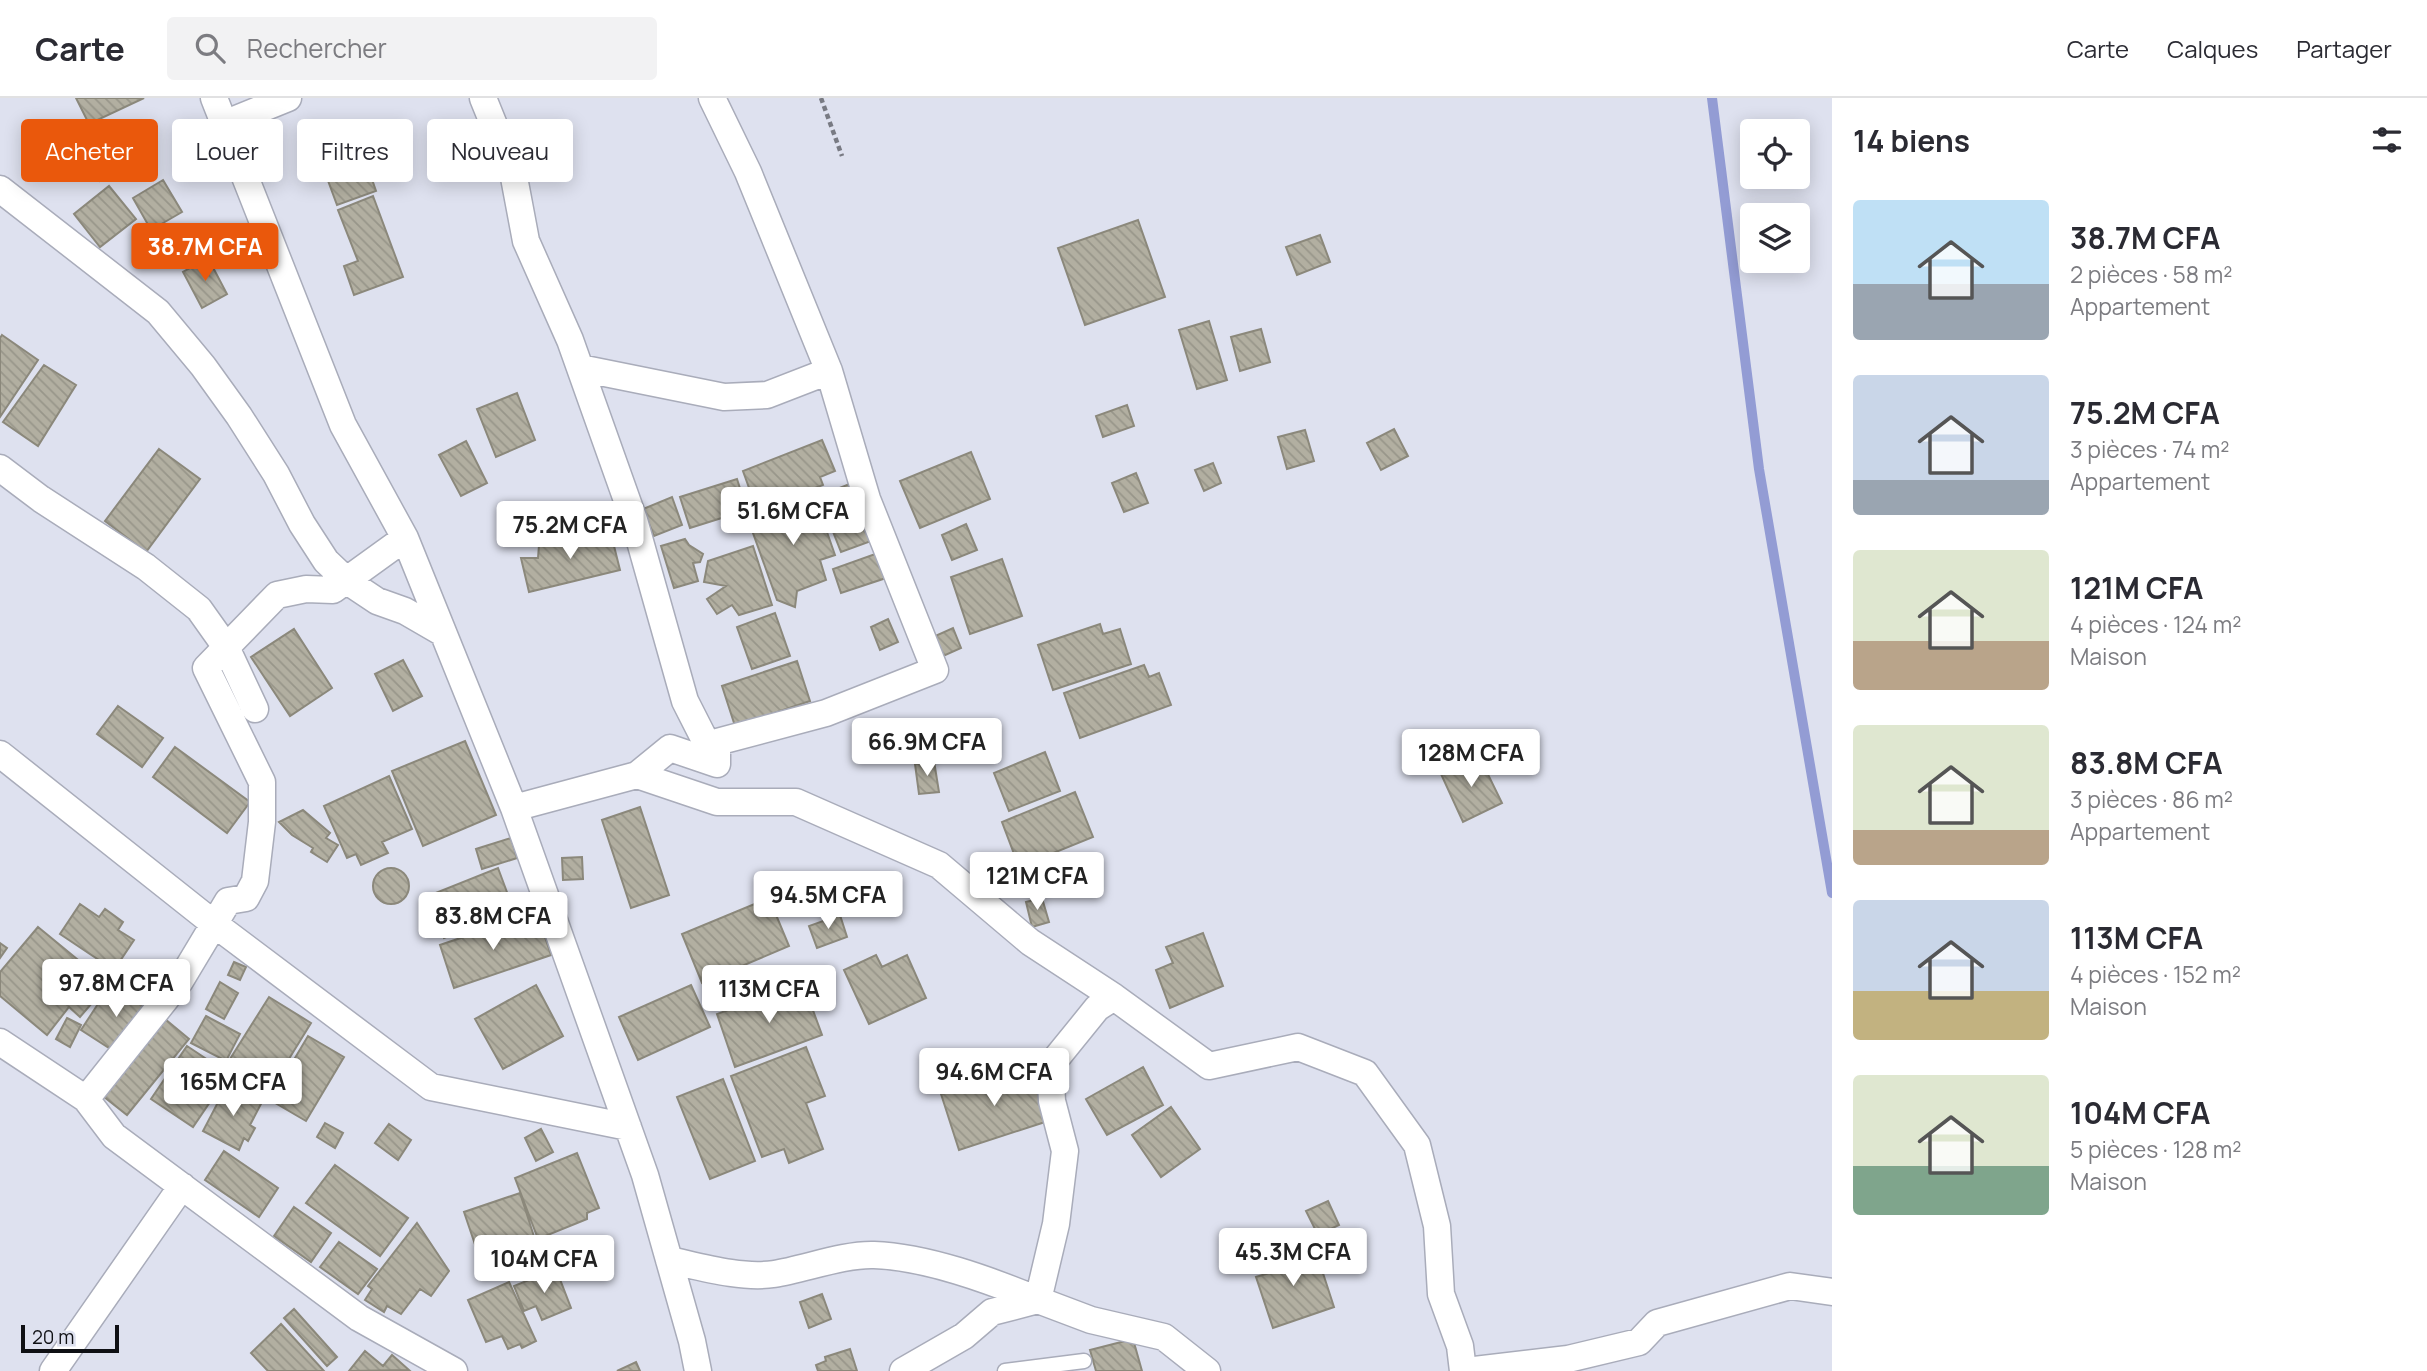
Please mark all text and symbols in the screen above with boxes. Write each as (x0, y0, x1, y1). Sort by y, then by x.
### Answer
search box (167, 17, 657, 80)
text: Carte (35, 26, 125, 71)
icon: search (191, 29, 229, 67)
text: Rechercher (247, 30, 387, 66)
text: Carte (2067, 32, 2129, 65)
text: Calques (2167, 32, 2258, 65)
text: Partager (2296, 32, 2392, 65)
chip: Acheter (21, 119, 158, 182)
chip: Louer (172, 119, 283, 182)
chip: Filtres (297, 119, 413, 182)
chip: Nouveau (427, 119, 573, 182)
map controls (1740, 119, 1810, 273)
button: locate (1740, 119, 1810, 189)
text: 14 biens (1853, 120, 1970, 161)
icon: filters (2368, 121, 2406, 159)
button: layers (1740, 203, 1810, 273)
text: 38.7M CFA (2070, 217, 2220, 258)
pin: 38.7M CFA (125, 223, 285, 283)
icon: home (1909, 228, 1993, 312)
text: 38.7M CFA (147, 230, 263, 262)
text: 2 pièces · 58 m² (2070, 258, 2232, 290)
text: Appartement (2070, 290, 2210, 322)
text: 75.2M CFA (2070, 392, 2220, 433)
icon: home (1909, 403, 1993, 487)
text: 3 pièces · 74 m² (2070, 433, 2230, 465)
text: Appartement (2070, 465, 2210, 497)
pin: 51.6M CFA (713, 488, 873, 547)
text: 51.6M CFA (737, 494, 849, 526)
pin: 75.2M CFA (490, 502, 650, 561)
text: 75.2M CFA (513, 508, 627, 540)
text: 121M CFA (2070, 567, 2203, 608)
icon: home (1909, 578, 1993, 662)
text: 4 pièces · 124 m² (2070, 608, 2241, 640)
text: Maison (2070, 640, 2147, 672)
pin: 66.9M CFA (847, 718, 1007, 778)
text: 66.9M CFA (868, 725, 986, 757)
pin: 128M CFA (1399, 730, 1543, 789)
text: 128M CFA (1418, 736, 1524, 768)
text: 83.8M CFA (2070, 742, 2223, 783)
icon: home (1909, 753, 1993, 837)
text: 3 pièces · 86 m² (2070, 783, 2233, 815)
text: Appartement (2070, 815, 2210, 847)
pin: 121M CFA (965, 852, 1109, 912)
text: 121M CFA (986, 859, 1088, 891)
pin: 94.5M CFA (748, 872, 908, 931)
text: 94.5M CFA (770, 878, 886, 910)
pin: 83.8M CFA (413, 892, 573, 952)
text: 83.8M CFA (434, 899, 552, 931)
text: 113M CFA (2070, 917, 2203, 958)
icon: home (1909, 928, 1993, 1012)
text: 4 pièces · 152 m² (2070, 958, 2241, 990)
pin: 97.8M CFA (36, 960, 196, 1019)
pin: 113M CFA (697, 965, 841, 1025)
text: 97.8M CFA (58, 966, 174, 998)
text: 113M CFA (718, 972, 820, 1004)
text: Maison (2070, 990, 2147, 1022)
pin: 94.6M CFA (914, 1048, 1074, 1108)
text: 94.6M CFA (935, 1055, 1053, 1087)
pin: 165M CFA (161, 1058, 305, 1118)
text: 165M CFA (180, 1065, 286, 1097)
text: 104M CFA (2070, 1092, 2210, 1133)
icon: home (1909, 1103, 1993, 1187)
text: 5 pièces · 128 m² (2070, 1133, 2241, 1165)
text: Maison (2070, 1165, 2147, 1197)
pin: 45.3M CFA (1213, 1228, 1373, 1288)
text: 45.3M CFA (1235, 1235, 1351, 1267)
pin: 104M CFA (472, 1236, 616, 1295)
text: 104M CFA (490, 1242, 598, 1274)
scale bar (21, 1322, 119, 1354)
text: 20 m (32, 1324, 74, 1350)

